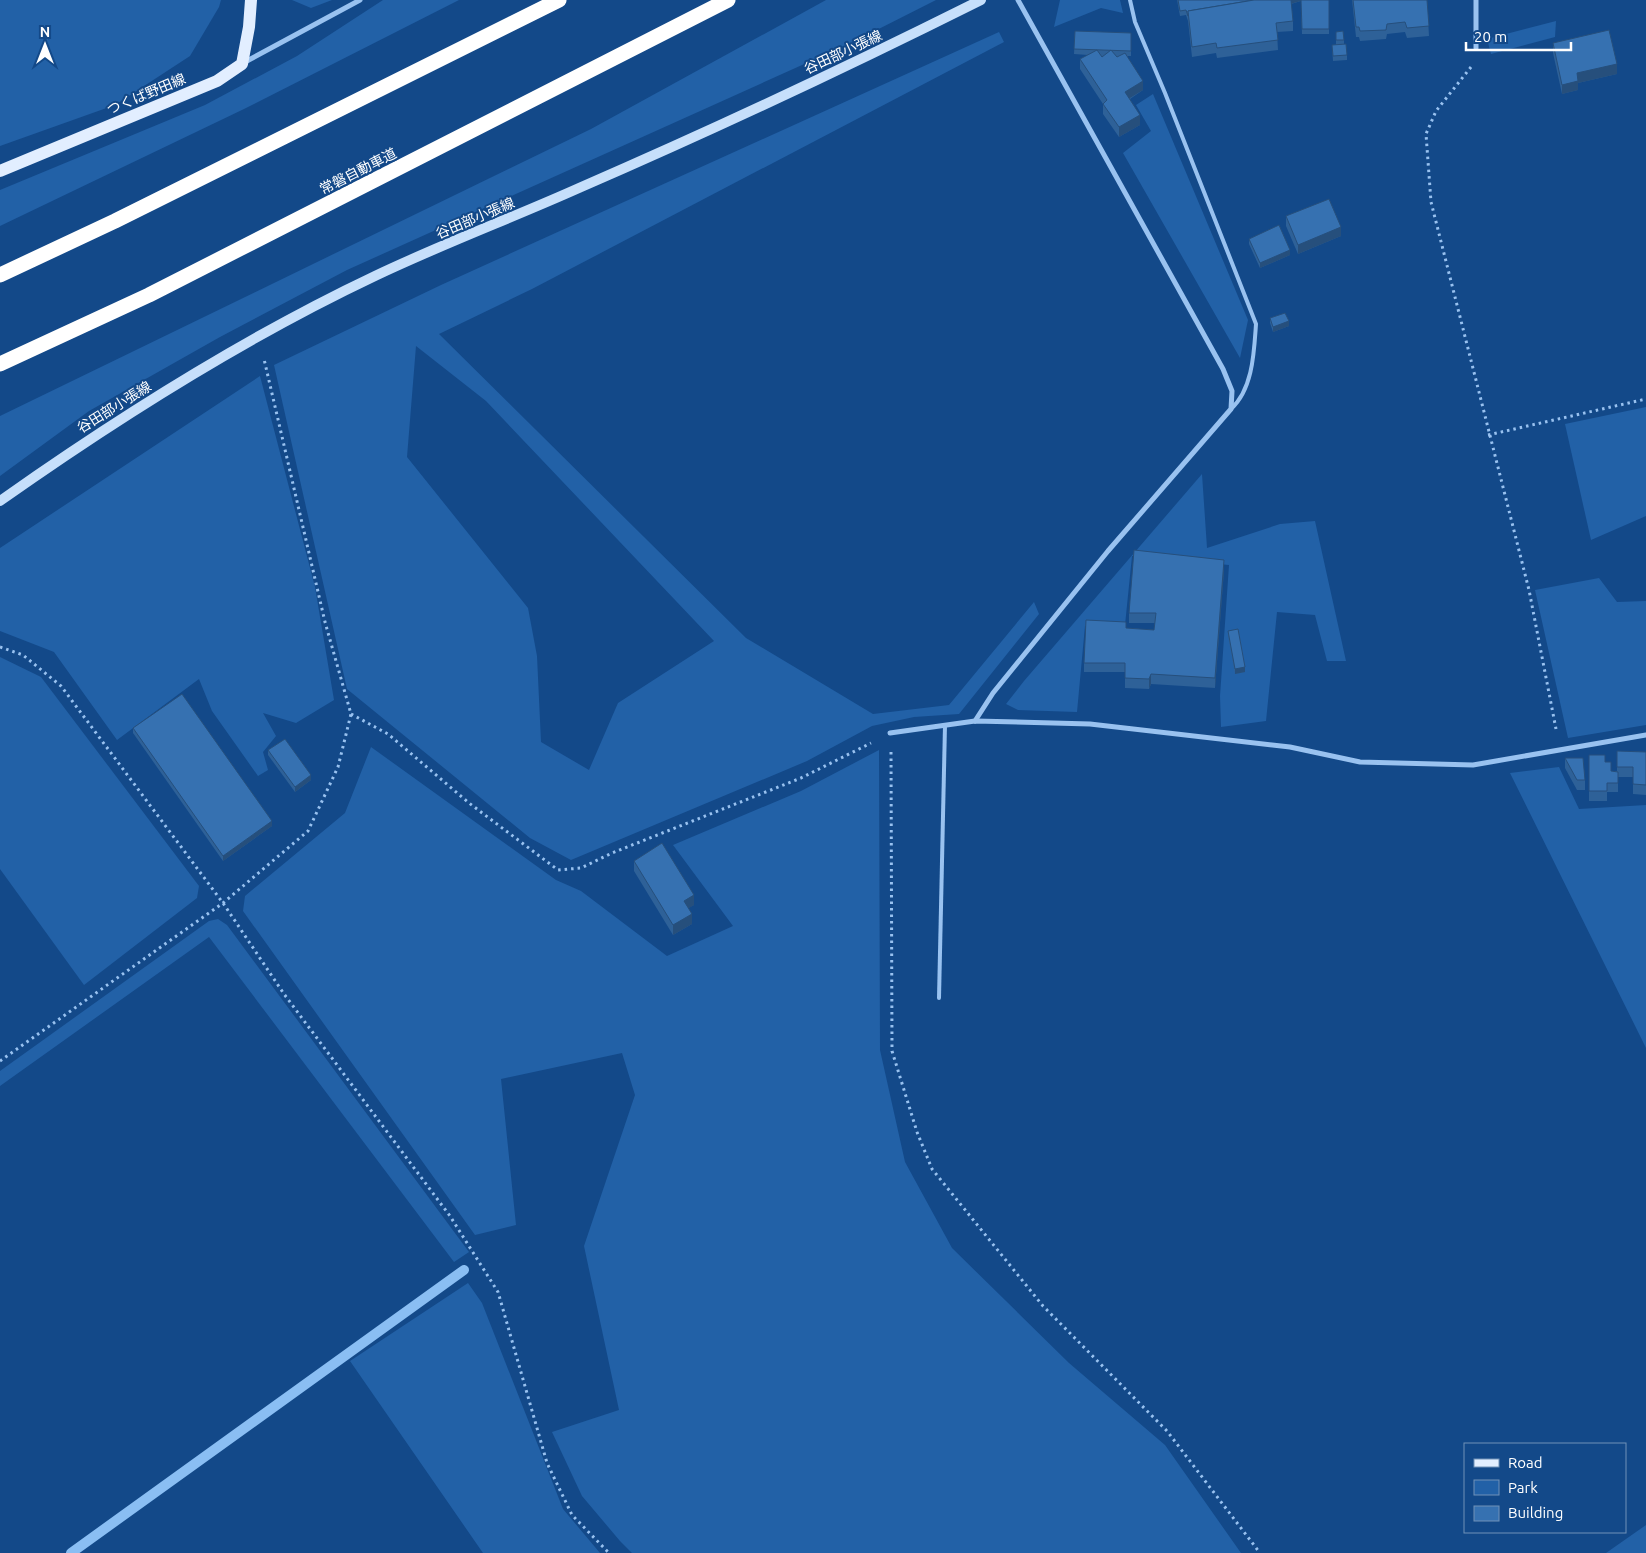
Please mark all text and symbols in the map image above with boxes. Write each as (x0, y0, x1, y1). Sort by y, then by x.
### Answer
north arrow (20, 20, 70, 70)
scale bar (1466, 20, 1571, 52)
text: N (40, 24, 50, 40)
street label: 谷田部小張線 (802, 27, 884, 77)
text: 20 m (1474, 28, 1507, 45)
street label: つくば野田線 (104, 70, 188, 118)
street label: 常磐自動車道 (317, 145, 399, 197)
street label: 谷田部小張線 (433, 194, 517, 242)
street label: 谷田部小張線 (74, 378, 154, 436)
legend (1464, 1443, 1626, 1533)
text: Road (1508, 1454, 1543, 1471)
text: Park (1508, 1479, 1538, 1496)
text: Building (1508, 1504, 1563, 1521)

